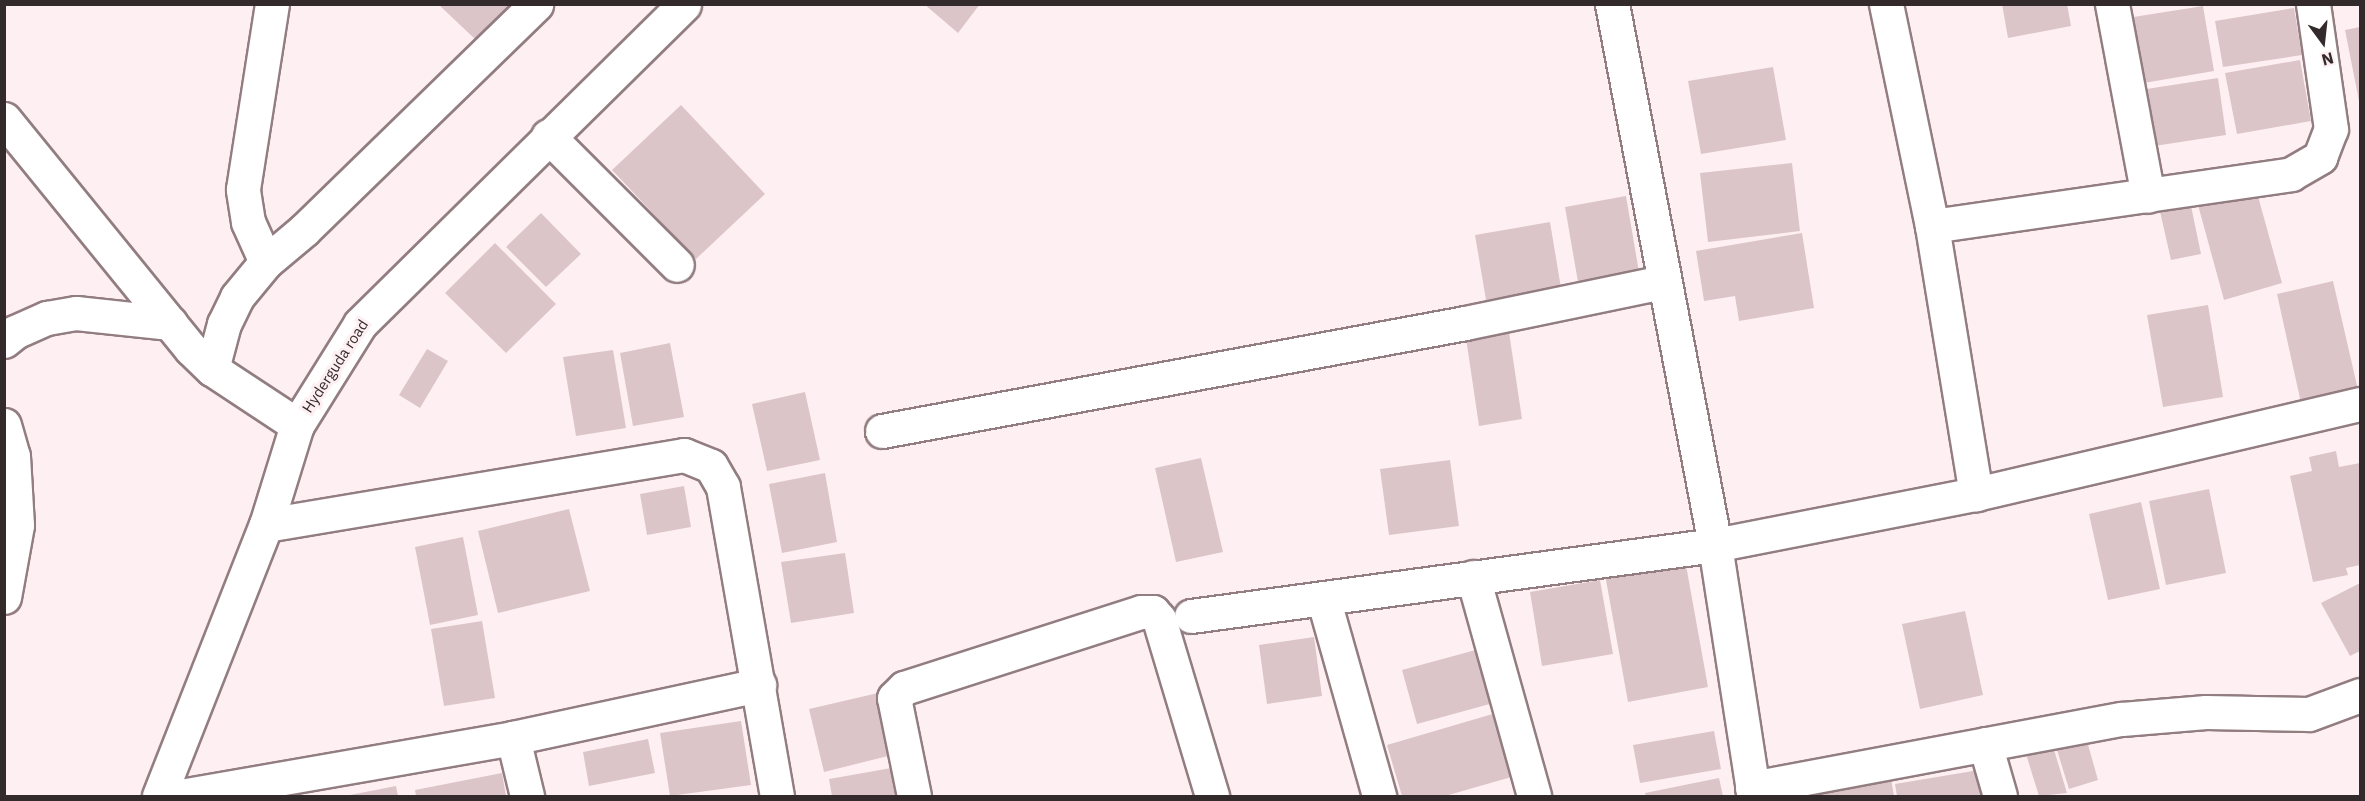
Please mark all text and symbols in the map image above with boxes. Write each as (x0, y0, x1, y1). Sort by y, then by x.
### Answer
north arrow (2293, 12, 2353, 72)
text: N (2319, 48, 2336, 71)
street label: Hyderguda road (298, 316, 372, 416)

